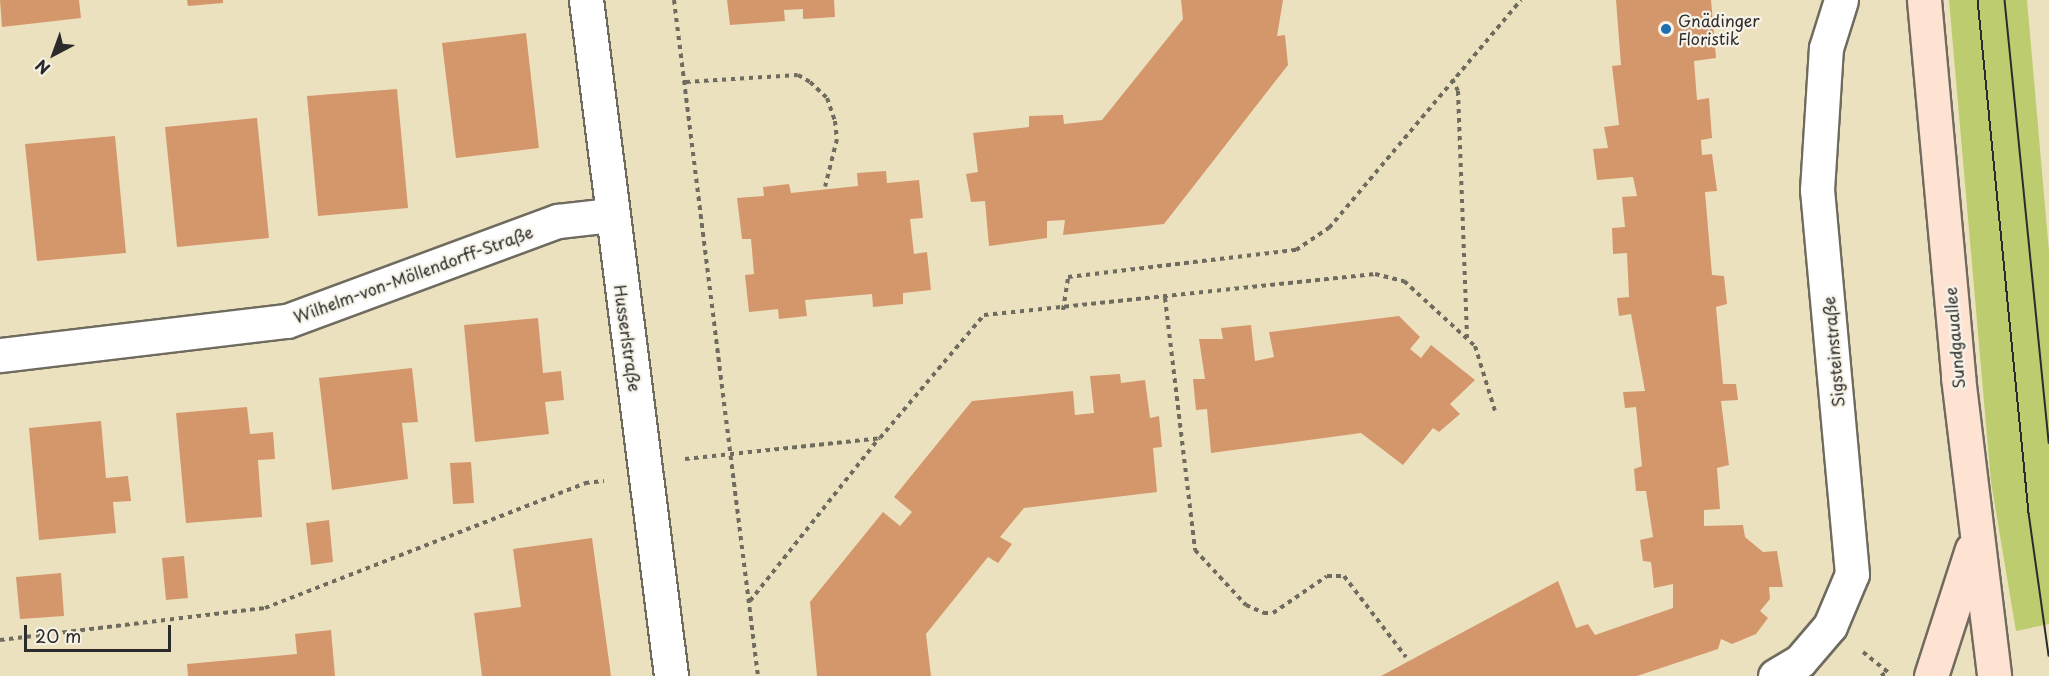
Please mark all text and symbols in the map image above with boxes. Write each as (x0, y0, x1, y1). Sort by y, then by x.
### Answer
place label: Gnädinger Floristik (1678, 10, 1760, 48)
marker: Gnädinger Floristik (1659, 22, 1673, 36)
north arrow (24, 24, 84, 84)
text: N (30, 54, 55, 81)
street label: Wilhelm-von-Möllendorff-Straße (291, 222, 535, 326)
street label: Husserlstraße (611, 283, 645, 393)
street label: Sundgauallee (1940, 286, 1968, 390)
street label: Sigsteinstraße (1819, 296, 1847, 408)
scale bar (27, 613, 174, 651)
text: 20 m (35, 622, 81, 649)

